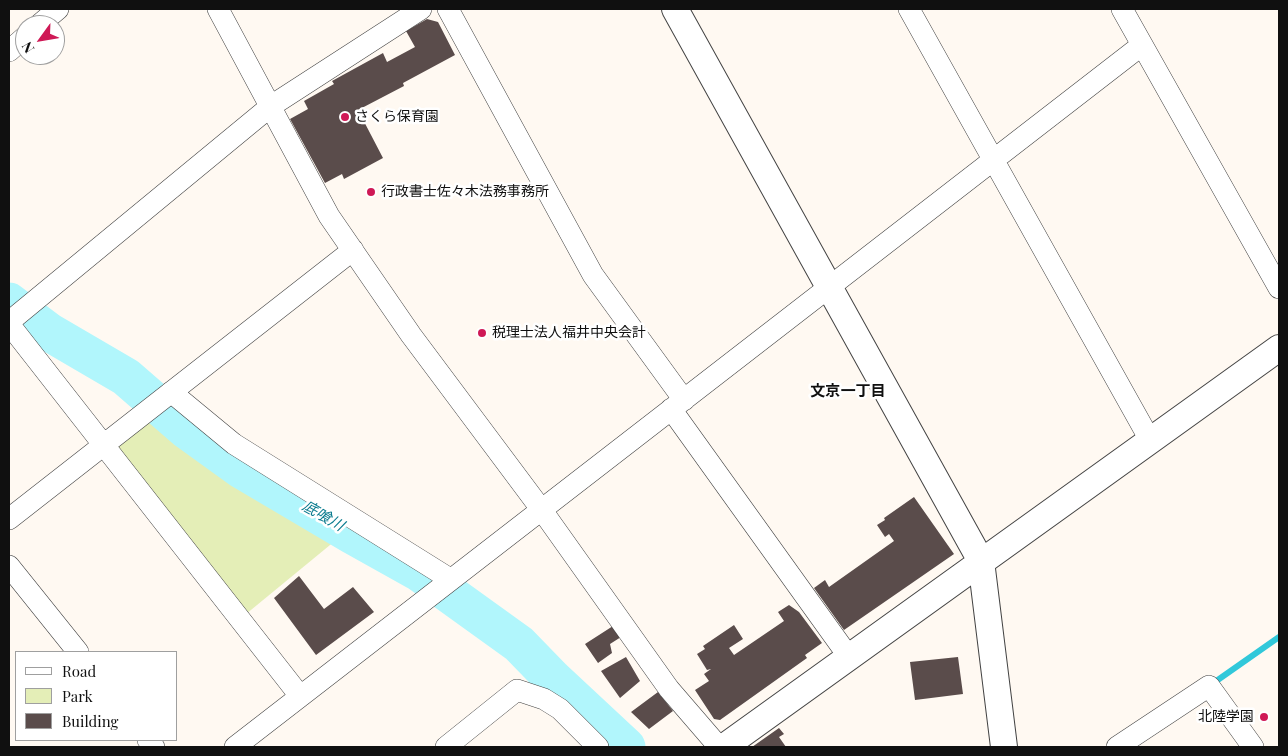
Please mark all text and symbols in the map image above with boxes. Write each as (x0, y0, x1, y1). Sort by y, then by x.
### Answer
north arrow (15, 15, 65, 65)
text: N (17, 38, 38, 57)
place label: さくら保育園 (355, 109, 439, 125)
marker: さくら保育園 (339, 111, 351, 123)
place label: 行政書士佐々木法務事務所 (381, 184, 549, 200)
marker: 行政書士佐々木法務事務所 (365, 186, 377, 198)
place label: 税理士法人福井中央会計 (492, 325, 646, 341)
marker: 税理士法人福井中央会計 (476, 327, 488, 339)
district label: 文京一丁目 (811, 382, 885, 400)
water label: 底喰川 (299, 497, 347, 535)
legend (15, 651, 178, 741)
text: Road (62, 661, 96, 681)
text: Park (62, 686, 93, 706)
place label: 北陸学園 (1198, 709, 1254, 725)
text: Building (62, 711, 118, 731)
marker: 北陸学園 (1258, 711, 1270, 723)

